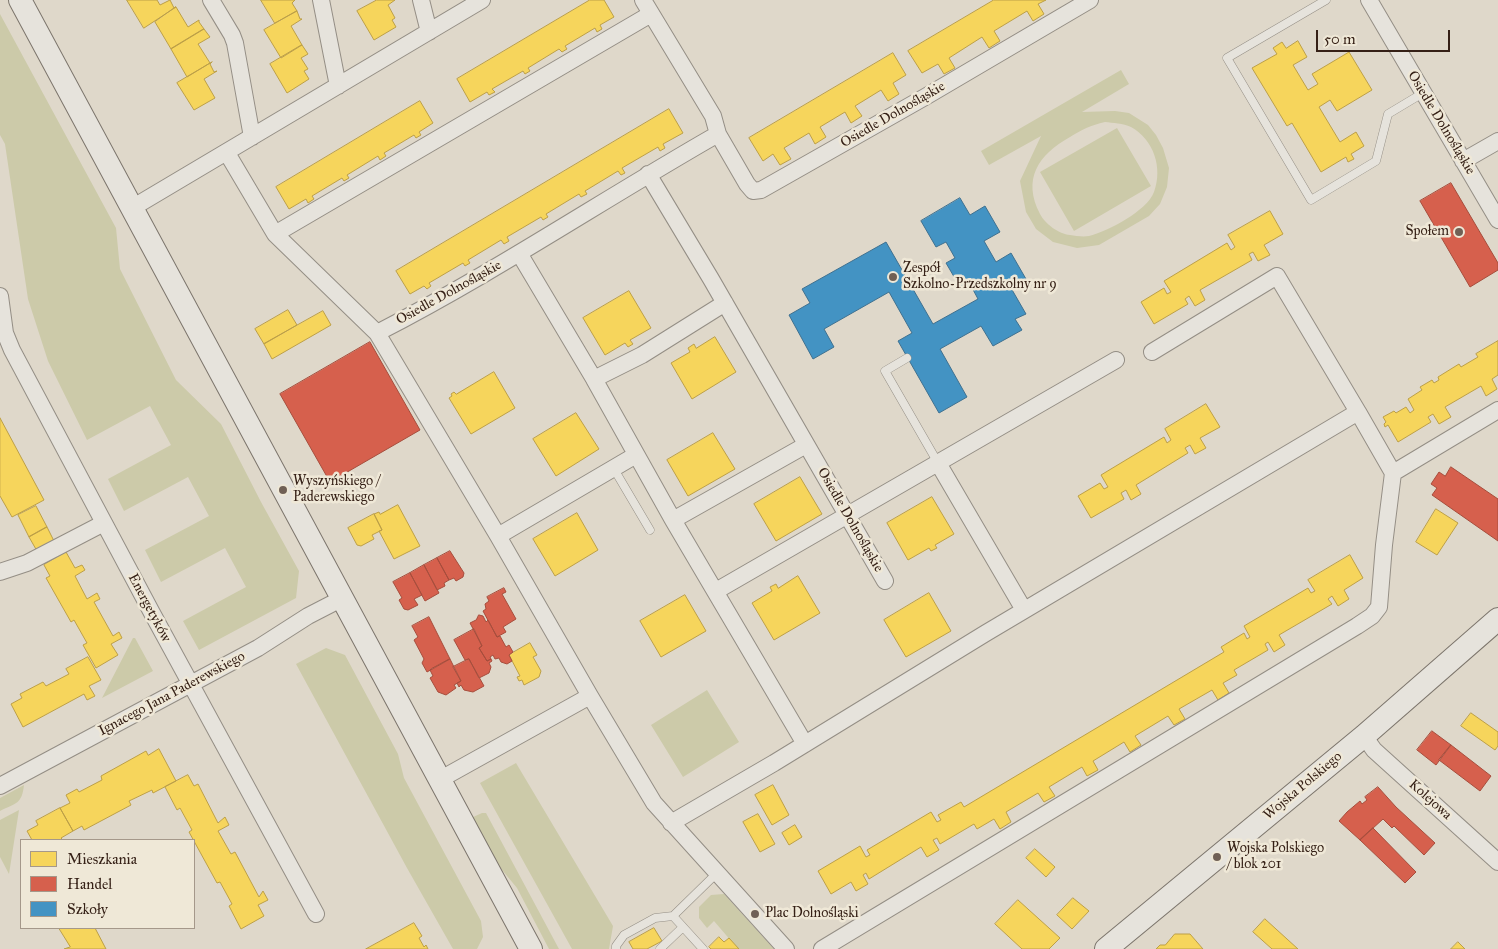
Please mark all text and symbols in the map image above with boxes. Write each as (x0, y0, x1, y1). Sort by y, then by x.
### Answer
scale bar (1318, 20, 1452, 52)
text: 50 m (1324, 30, 1356, 48)
street label: Osiedle Dolnośląskie (1403, 68, 1479, 178)
street label: Osiedle Dolnośląskie (838, 78, 948, 152)
place label: Społem (1406, 224, 1449, 240)
marker: Społem (1453, 226, 1465, 238)
street label: Osiedle Dolnośląskie (393, 257, 505, 329)
place label: Zespół Szkolno-Przedszkolny nr 9 (903, 261, 1057, 294)
marker: Zespół Szkolno-Przedszkolny nr 9 (887, 271, 899, 283)
street label: Osiedle Dolnośląskie (813, 465, 887, 575)
place label: Wyszyńskiego / Paderewskiego (293, 474, 380, 507)
marker: Wyszyńskiego / Paderewskiego (277, 484, 289, 496)
street label: Energetyków (124, 571, 174, 645)
street label: Ignacego Jana Paderewskiego (96, 648, 248, 740)
street label: Wojska Polskiego (1260, 748, 1346, 824)
street label: Kolejowa (1405, 776, 1455, 824)
legend (20, 839, 195, 929)
place label: Wojska Polskiego / blok 201 (1227, 841, 1324, 874)
text: Mieszkania (67, 850, 137, 868)
marker: Wojska Polskiego / blok 201 (1211, 851, 1223, 863)
text: Handel (67, 875, 112, 893)
text: Szkoły (67, 900, 108, 918)
place label: Plac Dolnośląski (765, 906, 859, 922)
marker: Plac Dolnośląski (749, 908, 761, 920)

